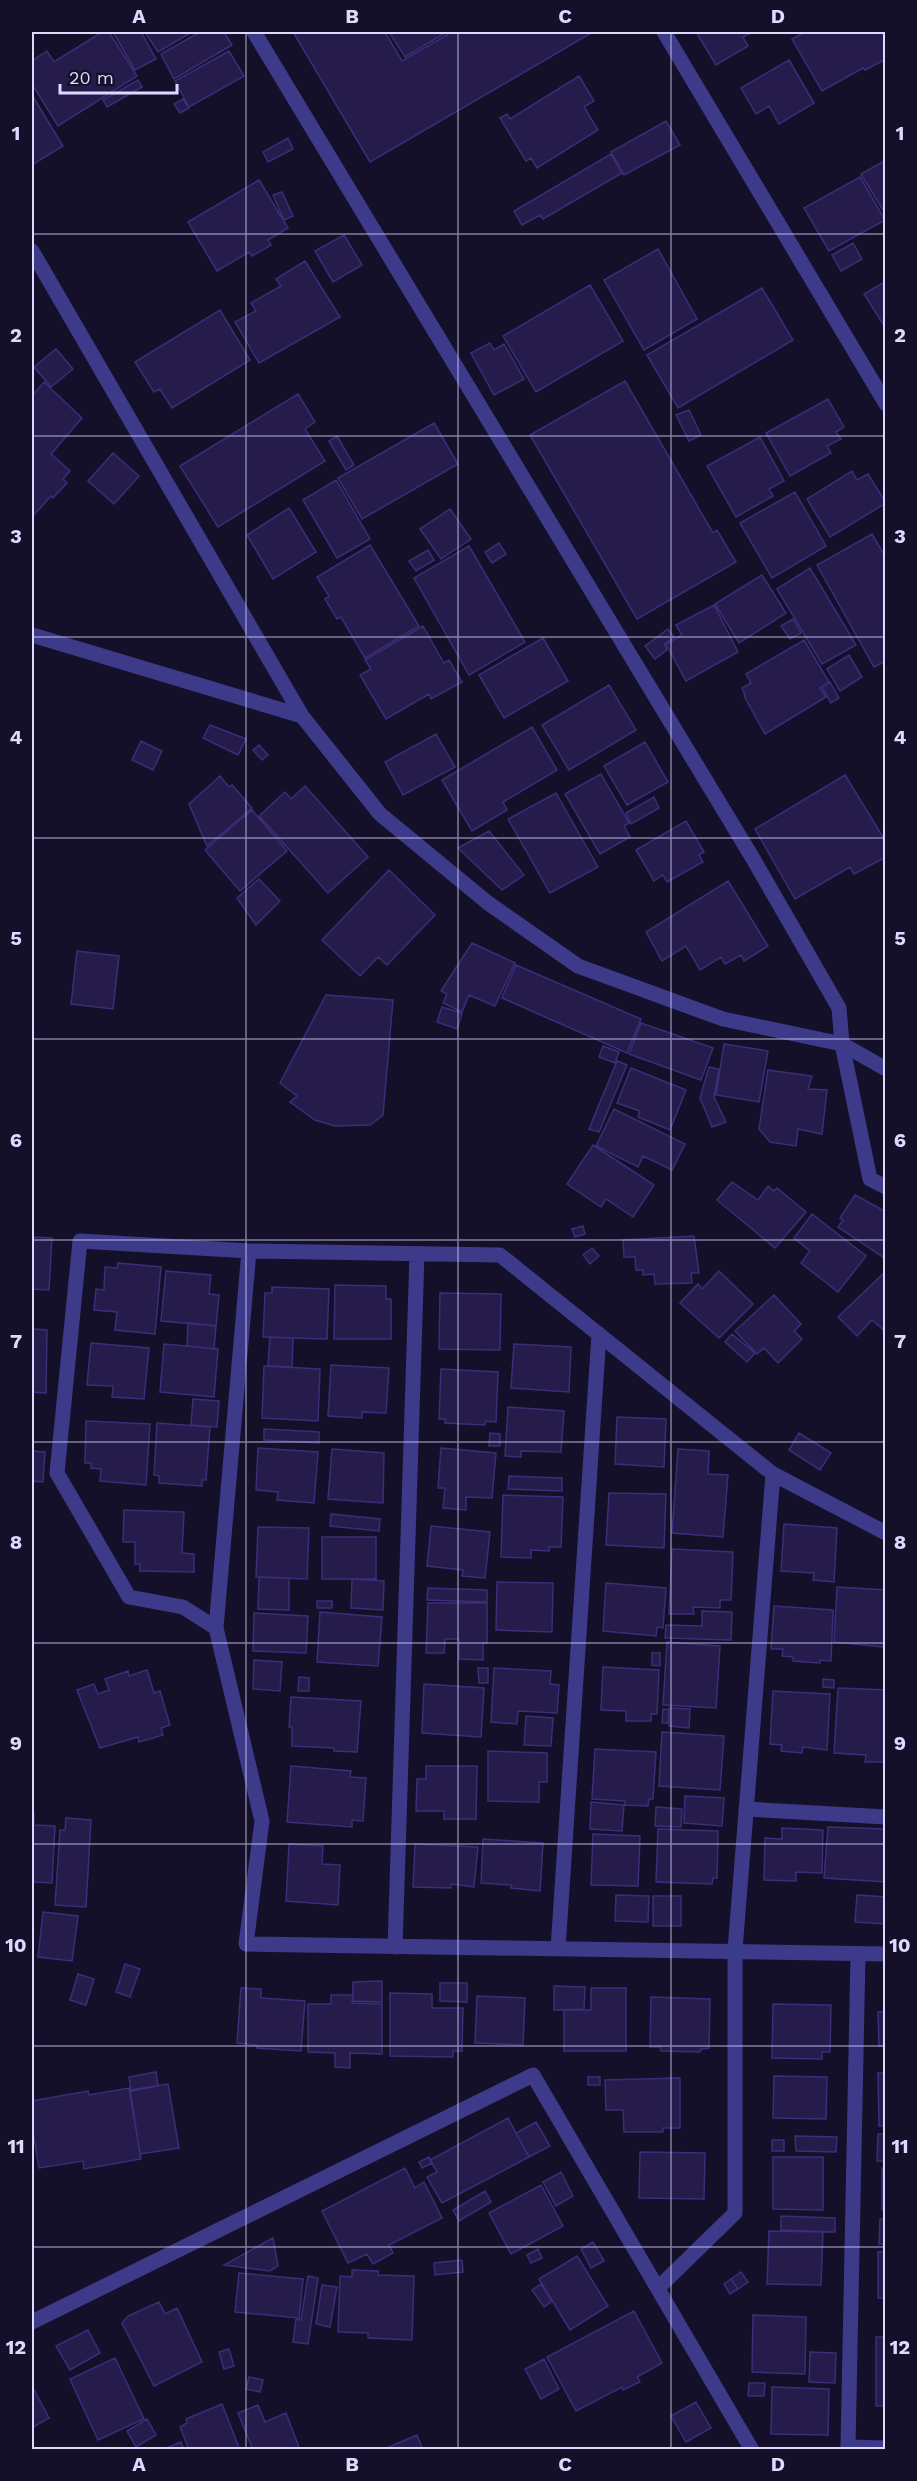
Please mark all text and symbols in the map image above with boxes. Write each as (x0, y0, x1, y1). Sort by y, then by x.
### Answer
text: A (132, 4, 146, 28)
text: B (345, 4, 359, 28)
text: C (558, 4, 572, 28)
text: D (771, 4, 785, 28)
scale bar (60, 57, 177, 95)
text: 20 m (69, 67, 114, 88)
text: 1 (12, 121, 20, 145)
text: 1 (896, 121, 904, 145)
text: 2 (10, 323, 22, 347)
text: 2 (894, 323, 906, 347)
text: 3 (10, 524, 22, 548)
text: 3 (894, 524, 906, 548)
text: 4 (10, 725, 23, 749)
text: 4 (894, 725, 907, 749)
text: 5 (10, 926, 22, 950)
text: 5 (894, 926, 906, 950)
text: 6 (10, 1128, 22, 1152)
text: 6 (894, 1128, 906, 1152)
text: 7 (10, 1329, 22, 1353)
text: 7 (894, 1329, 906, 1353)
text: 8 (10, 1530, 22, 1554)
text: 8 (894, 1530, 906, 1554)
text: 9 (10, 1731, 22, 1755)
text: 9 (894, 1731, 906, 1755)
text: 10 (5, 1933, 27, 1957)
text: 10 (889, 1933, 911, 1957)
text: 11 (7, 2134, 25, 2158)
text: 11 (891, 2134, 909, 2158)
text: 12 (6, 2335, 26, 2359)
text: 12 (890, 2335, 910, 2359)
text: A (132, 2452, 146, 2476)
text: B (345, 2452, 359, 2476)
text: C (558, 2452, 572, 2476)
text: D (771, 2452, 785, 2476)

